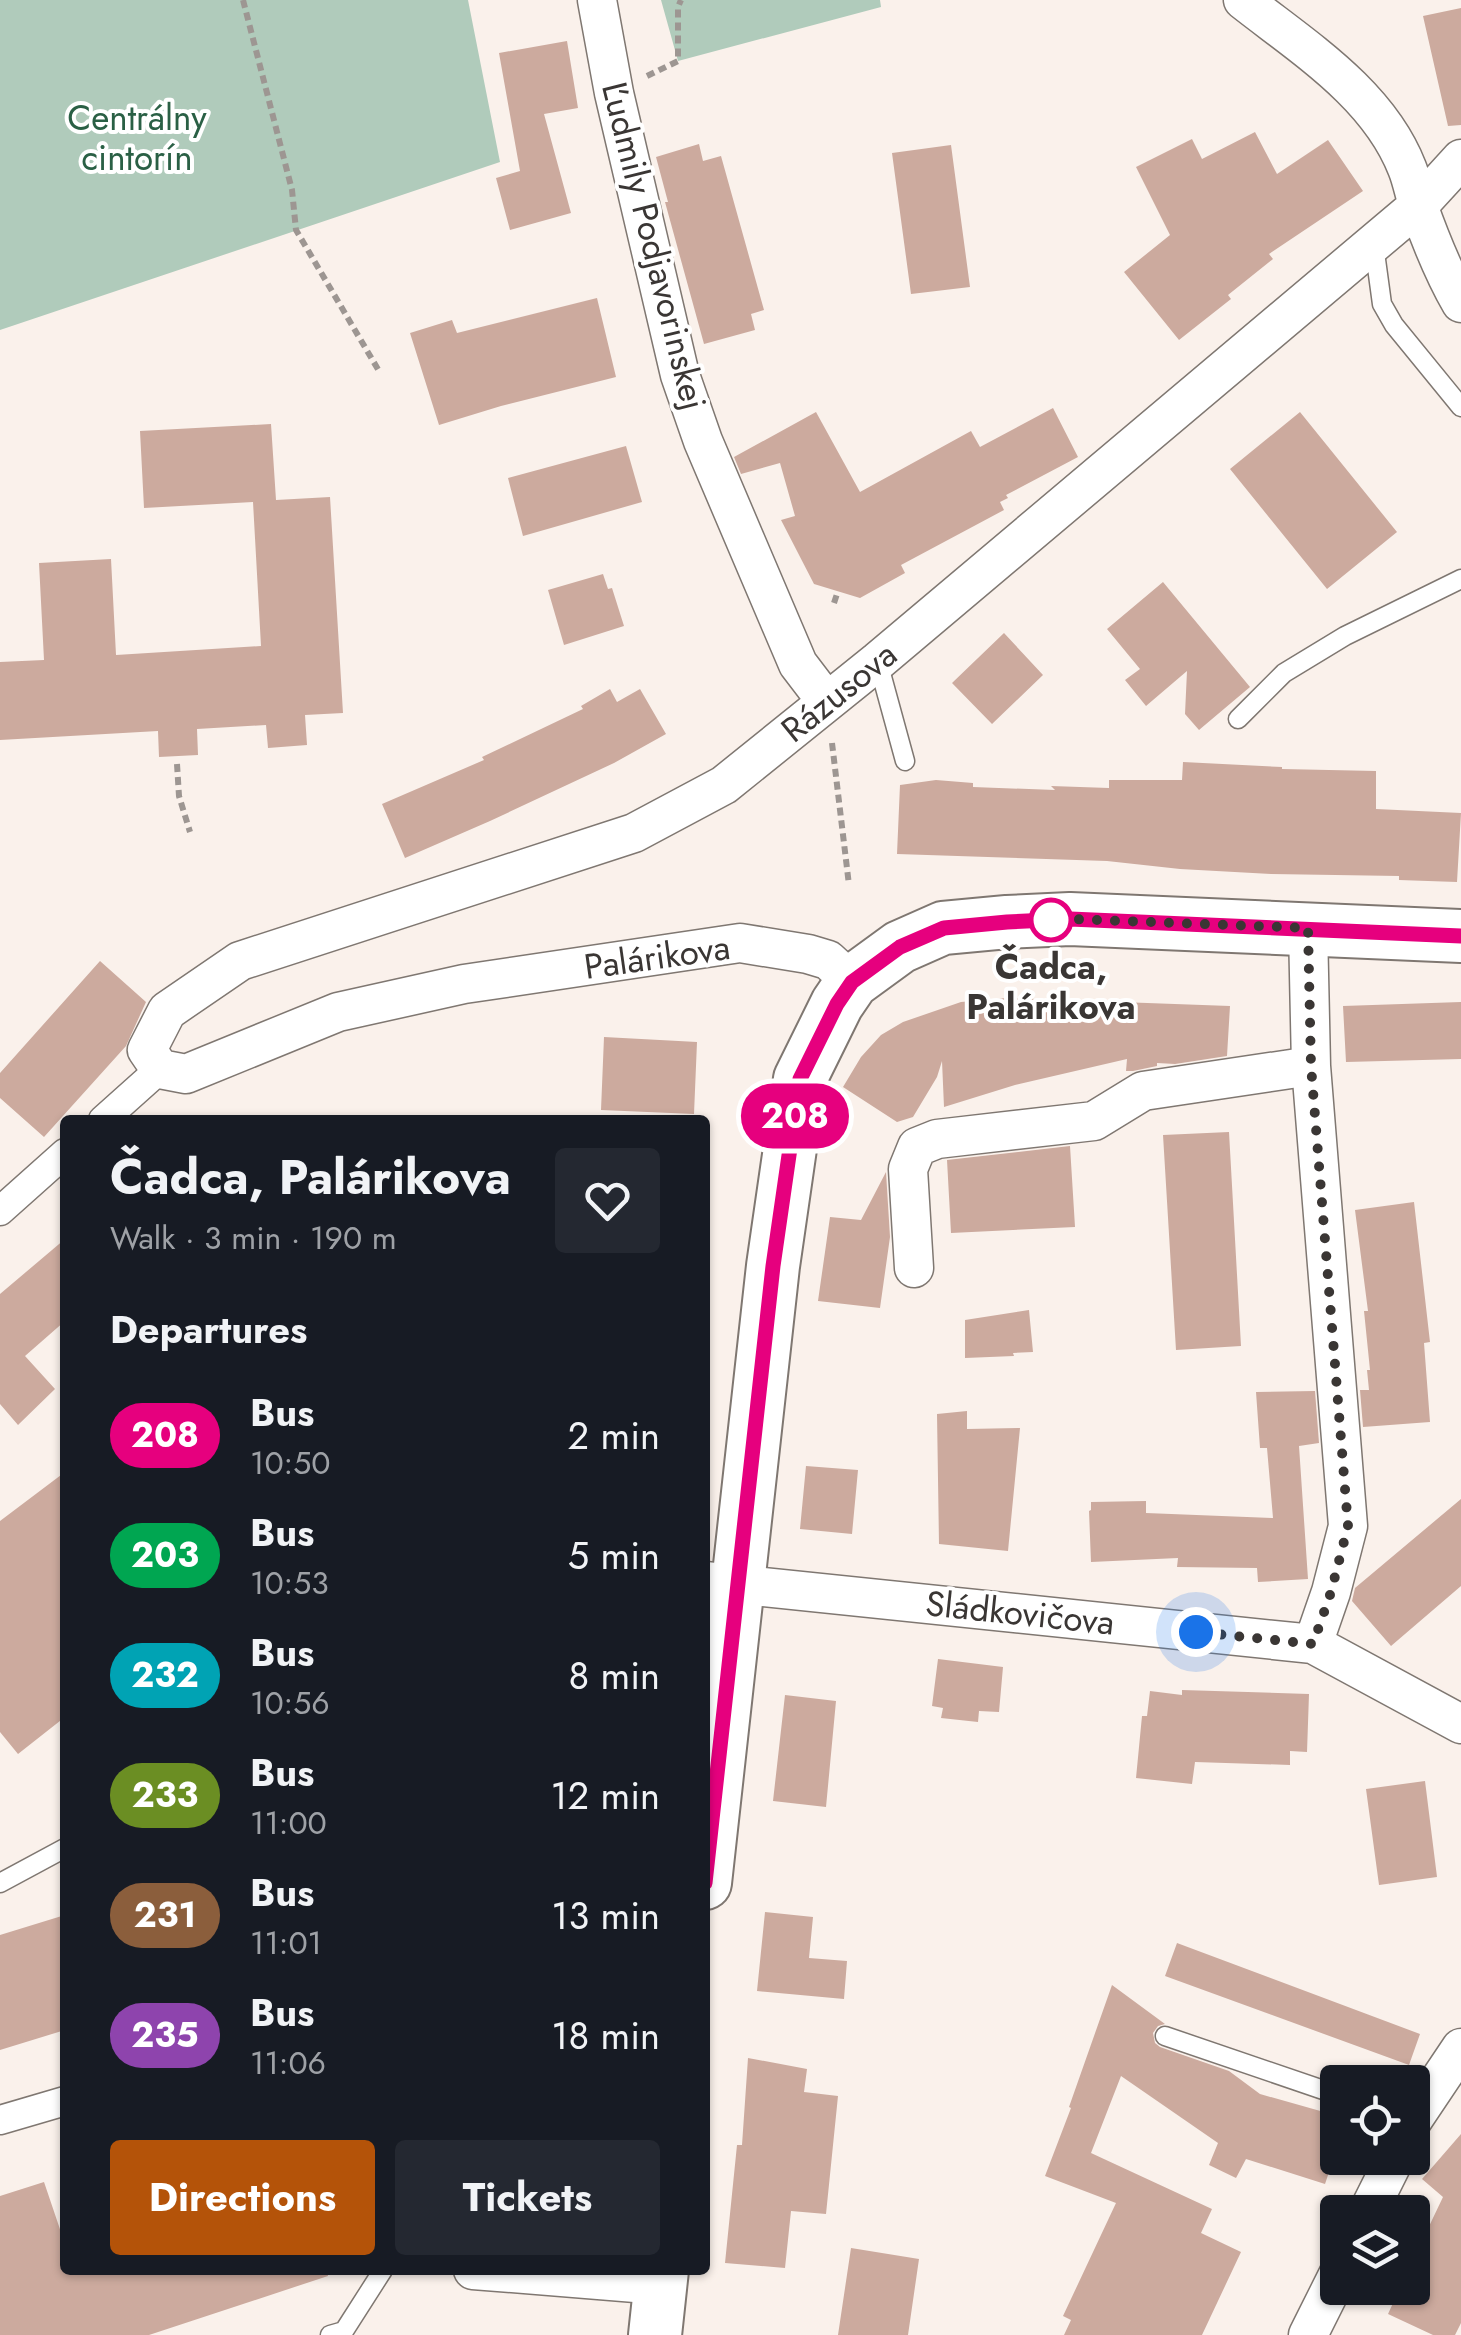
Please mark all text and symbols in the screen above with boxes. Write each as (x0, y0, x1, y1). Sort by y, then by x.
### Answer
street label: Ľudmily Podjavorinskej (589, 77, 719, 415)
park label: Centrálny cintorín (67, 93, 207, 183)
street label: Rázusova (771, 630, 907, 754)
marker: Čadca, Palárikova (1030, 899, 1072, 941)
street label: Palárikova (581, 922, 733, 992)
place label: Čadca, Palárikova (966, 942, 1136, 1032)
line badge: 208 (738, 1084, 852, 1148)
text: 208 (761, 1091, 829, 1141)
text: Čadca, Palárikova (110, 1143, 511, 1212)
button: heart (555, 1148, 660, 1253)
text: Walk · 3 min · 190 m (110, 1215, 397, 1261)
text: Departures (110, 1302, 307, 1357)
text: Bus (250, 1385, 314, 1440)
text: 2 min (568, 1408, 660, 1463)
text: 208 (131, 1410, 199, 1460)
text: 10:50 (250, 1440, 330, 1486)
text: Bus (250, 1505, 314, 1560)
text: 5 min (568, 1528, 660, 1583)
text: 203 (131, 1530, 199, 1580)
text: 10:53 (250, 1560, 329, 1606)
street label: Sládkovičova (923, 1578, 1117, 1648)
your location (1171, 1607, 1221, 1657)
text: Bus (250, 1625, 314, 1680)
text: 8 min (568, 1648, 660, 1703)
text: 232 (131, 1650, 199, 1700)
text: 10:56 (250, 1680, 330, 1726)
text: Bus (250, 1745, 314, 1800)
text: 12 min (550, 1768, 660, 1823)
text: 233 (132, 1770, 198, 1820)
text: 11:00 (250, 1800, 327, 1846)
text: Bus (250, 1865, 314, 1920)
text: 13 min (551, 1888, 660, 1943)
text: 231 (134, 1890, 196, 1940)
text: 11:01 (250, 1920, 322, 1966)
text: Bus (250, 1985, 314, 2040)
text: 18 min (551, 2008, 660, 2063)
text: 235 (131, 2010, 199, 2060)
text: 11:06 (250, 2040, 326, 2086)
map controls (1320, 2065, 1430, 2305)
button: locate (1320, 2065, 1430, 2175)
button: Directions (110, 2140, 375, 2255)
button: Tickets (395, 2140, 660, 2255)
button: layers (1320, 2195, 1430, 2305)

